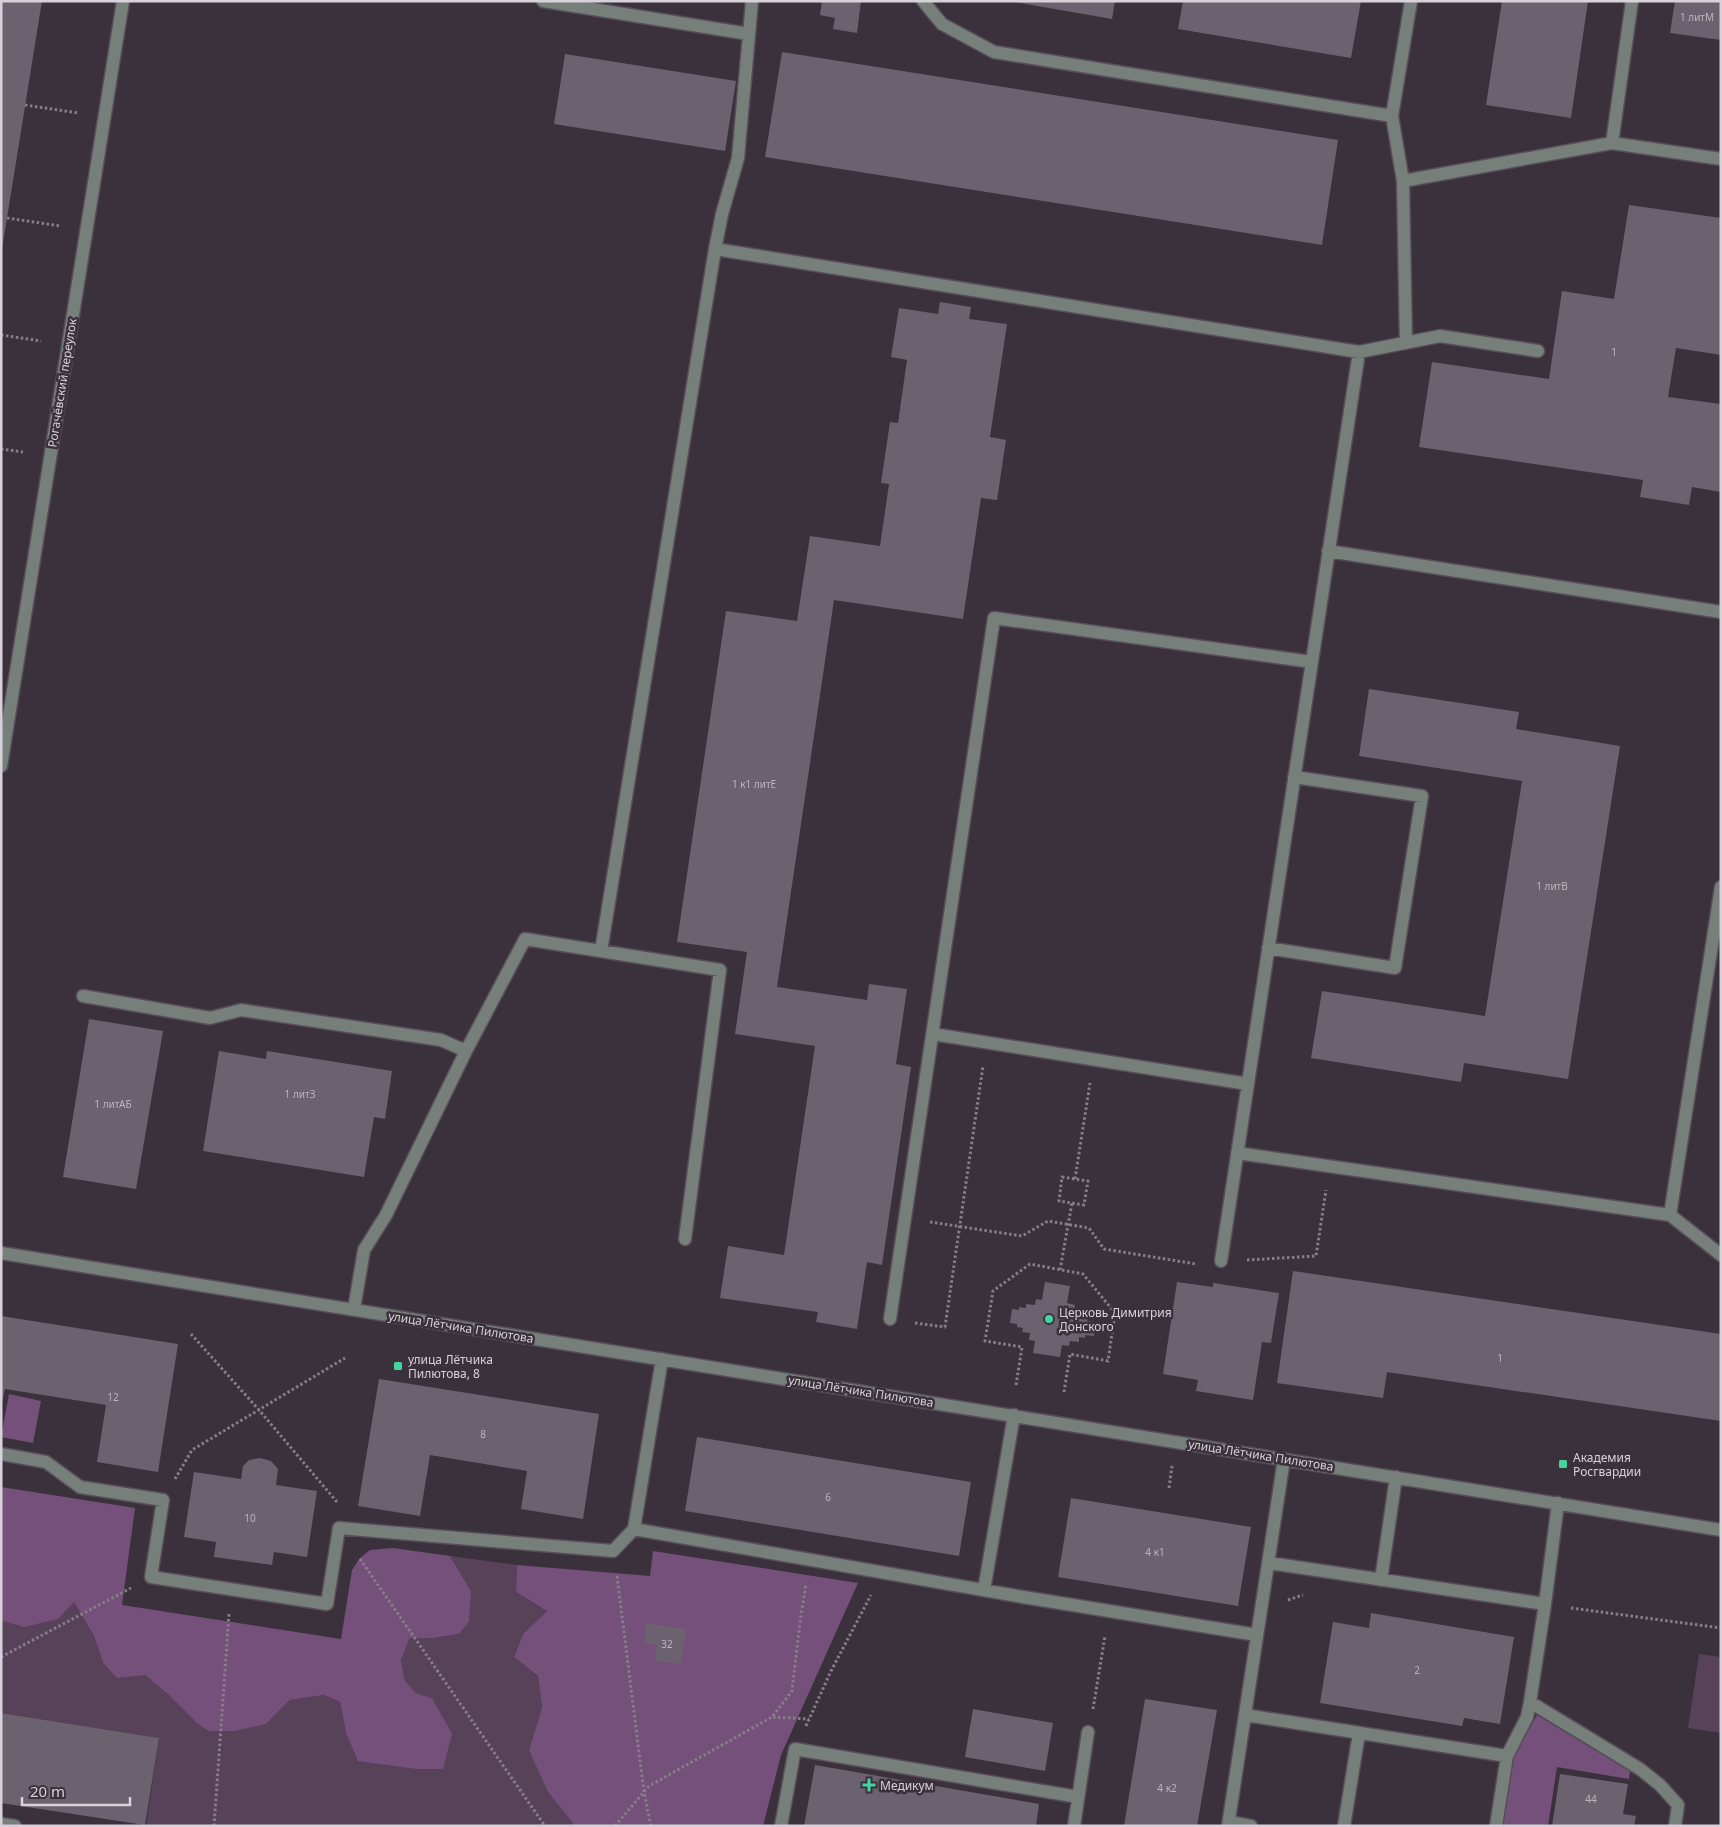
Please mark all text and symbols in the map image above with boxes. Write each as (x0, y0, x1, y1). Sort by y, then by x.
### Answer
house number: 1 литМ (1680, 10, 1714, 24)
street label: Рогачёвский переулок (43, 317, 81, 449)
house number: 1 (1611, 345, 1617, 359)
house number: 1 к1 литЕ (732, 777, 776, 791)
house number: 1 литВ (1536, 879, 1568, 893)
house number: 1 литЗ (285, 1087, 316, 1101)
house number: 1 литАБ (94, 1097, 132, 1111)
place label: Церковь Димитрия Донского (1059, 1304, 1172, 1335)
street label: улица Лётчика Пилютова (387, 1307, 535, 1347)
marker: Церковь Димитрия Донского (1043, 1313, 1055, 1325)
place label: улица Лётчика Пилютова, 8 (408, 1351, 493, 1382)
house number: 1 (1497, 1351, 1503, 1365)
marker: улица Лётчика Пилютова, 8 (392, 1360, 404, 1372)
street label: улица Лётчика Пилютова (787, 1371, 935, 1411)
house number: 12 (107, 1390, 119, 1404)
house number: 8 (480, 1427, 486, 1441)
street label: улица Лётчика Пилютова (1187, 1435, 1335, 1475)
place label: Академия Росгвардии (1573, 1449, 1641, 1480)
marker: Академия Росгвардии (1557, 1458, 1569, 1470)
house number: 6 (825, 1490, 831, 1504)
house number: 10 (244, 1511, 256, 1525)
house number: 4 к1 (1145, 1545, 1165, 1559)
house number: 32 (661, 1637, 673, 1651)
house number: 2 (1414, 1663, 1420, 1677)
scale bar (22, 1774, 130, 1806)
place label: Медикум (880, 1777, 934, 1794)
marker: Медикум (862, 1778, 876, 1792)
text: 20 m (30, 1781, 65, 1801)
house number: 4 к2 (1157, 1781, 1177, 1795)
house number: 44 (1585, 1792, 1597, 1806)

